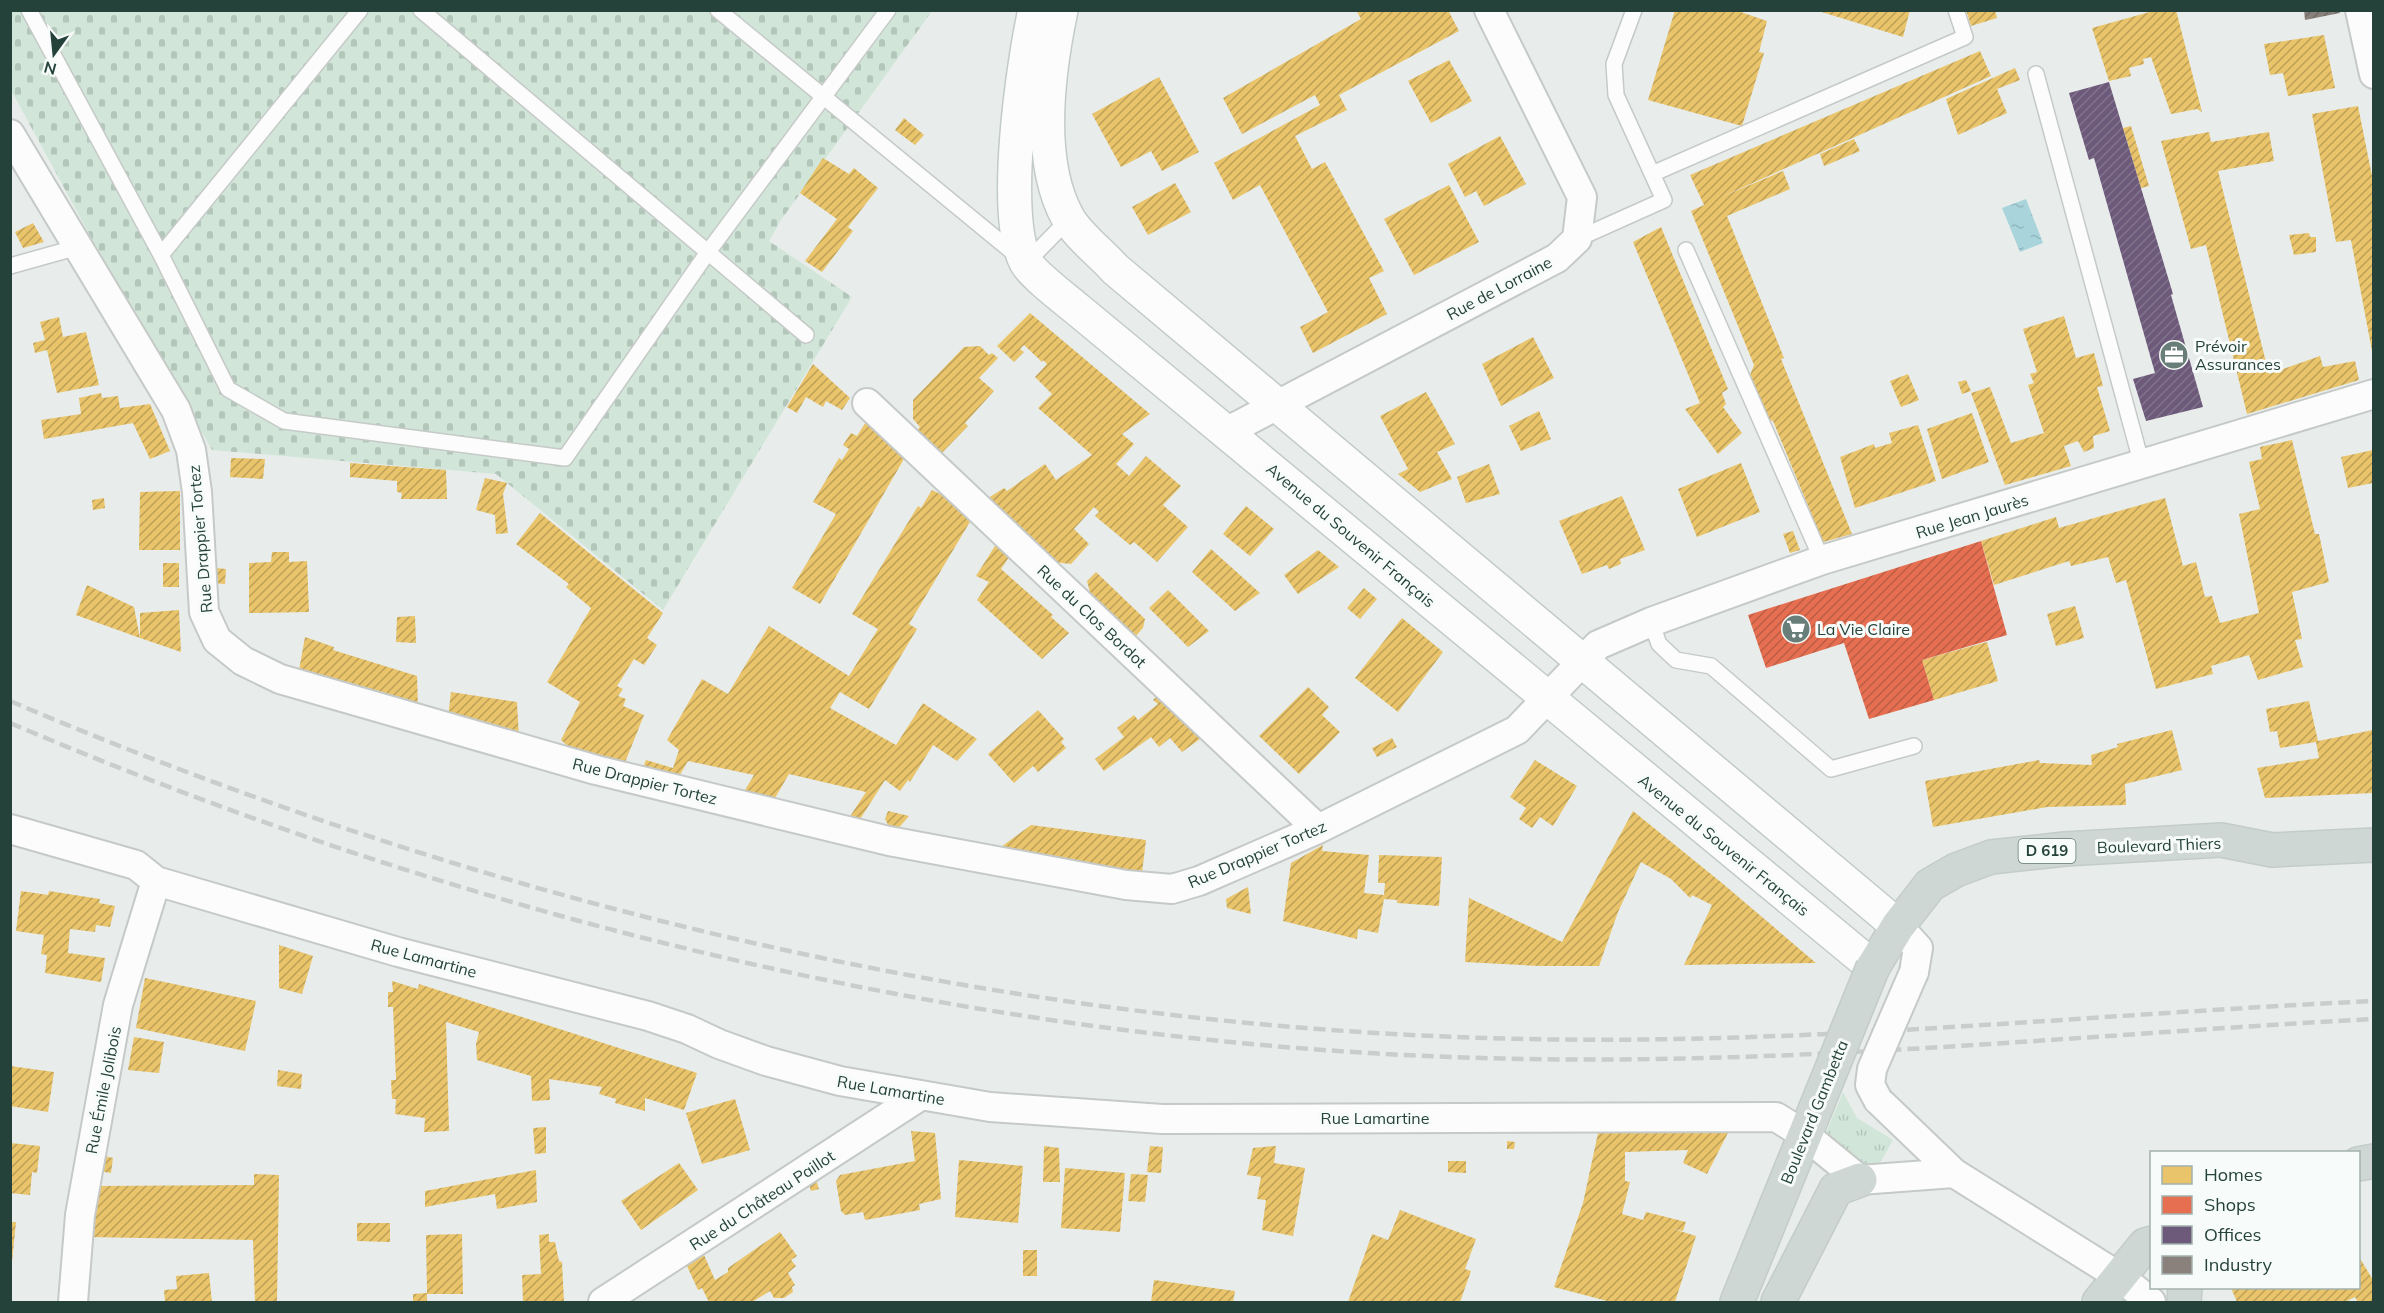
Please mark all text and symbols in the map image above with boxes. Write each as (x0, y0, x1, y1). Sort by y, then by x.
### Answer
north arrow (24, 24, 84, 84)
text: N (42, 57, 59, 80)
street label: Rue de Lorraine (1443, 252, 1555, 324)
place label: Prévoir Assurances (2195, 336, 2281, 374)
office icon: Prévoir Assurances (2158, 339, 2190, 371)
street label: Avenue du Souvenir Français (1263, 458, 1440, 612)
street label: Rue Drappier Tortez (184, 464, 216, 614)
street label: Rue Jean Jaurès (1913, 489, 2031, 543)
street label: Rue du Clos Bordot (1033, 560, 1151, 672)
supermarket icon: La Vie Claire (1780, 613, 1812, 645)
place label: La Vie Claire (1817, 619, 1910, 639)
street label: Rue Drappier Tortez (571, 753, 719, 809)
street label: Avenue du Souvenir Français (1634, 770, 1814, 920)
street label: Rue Drappier Tortez (1185, 816, 1329, 892)
street label: Boulevard Thiers (2097, 833, 2222, 857)
road number: D 619 (2018, 839, 2076, 863)
street label: Rue Lamartine (369, 934, 479, 982)
street label: Rue Émile Jolibois (81, 1024, 125, 1156)
street label: Boulevard Gambetta (1776, 1037, 1852, 1187)
street label: Rue Lamartine (836, 1071, 946, 1109)
street label: Rue Lamartine (1321, 1108, 1429, 1128)
street label: Rue du Château Paillot (686, 1145, 839, 1254)
legend (2150, 1151, 2360, 1289)
text: Homes (2204, 1163, 2263, 1186)
text: Shops (2204, 1193, 2256, 1216)
text: Offices (2204, 1223, 2262, 1246)
text: Industry (2204, 1253, 2273, 1276)

